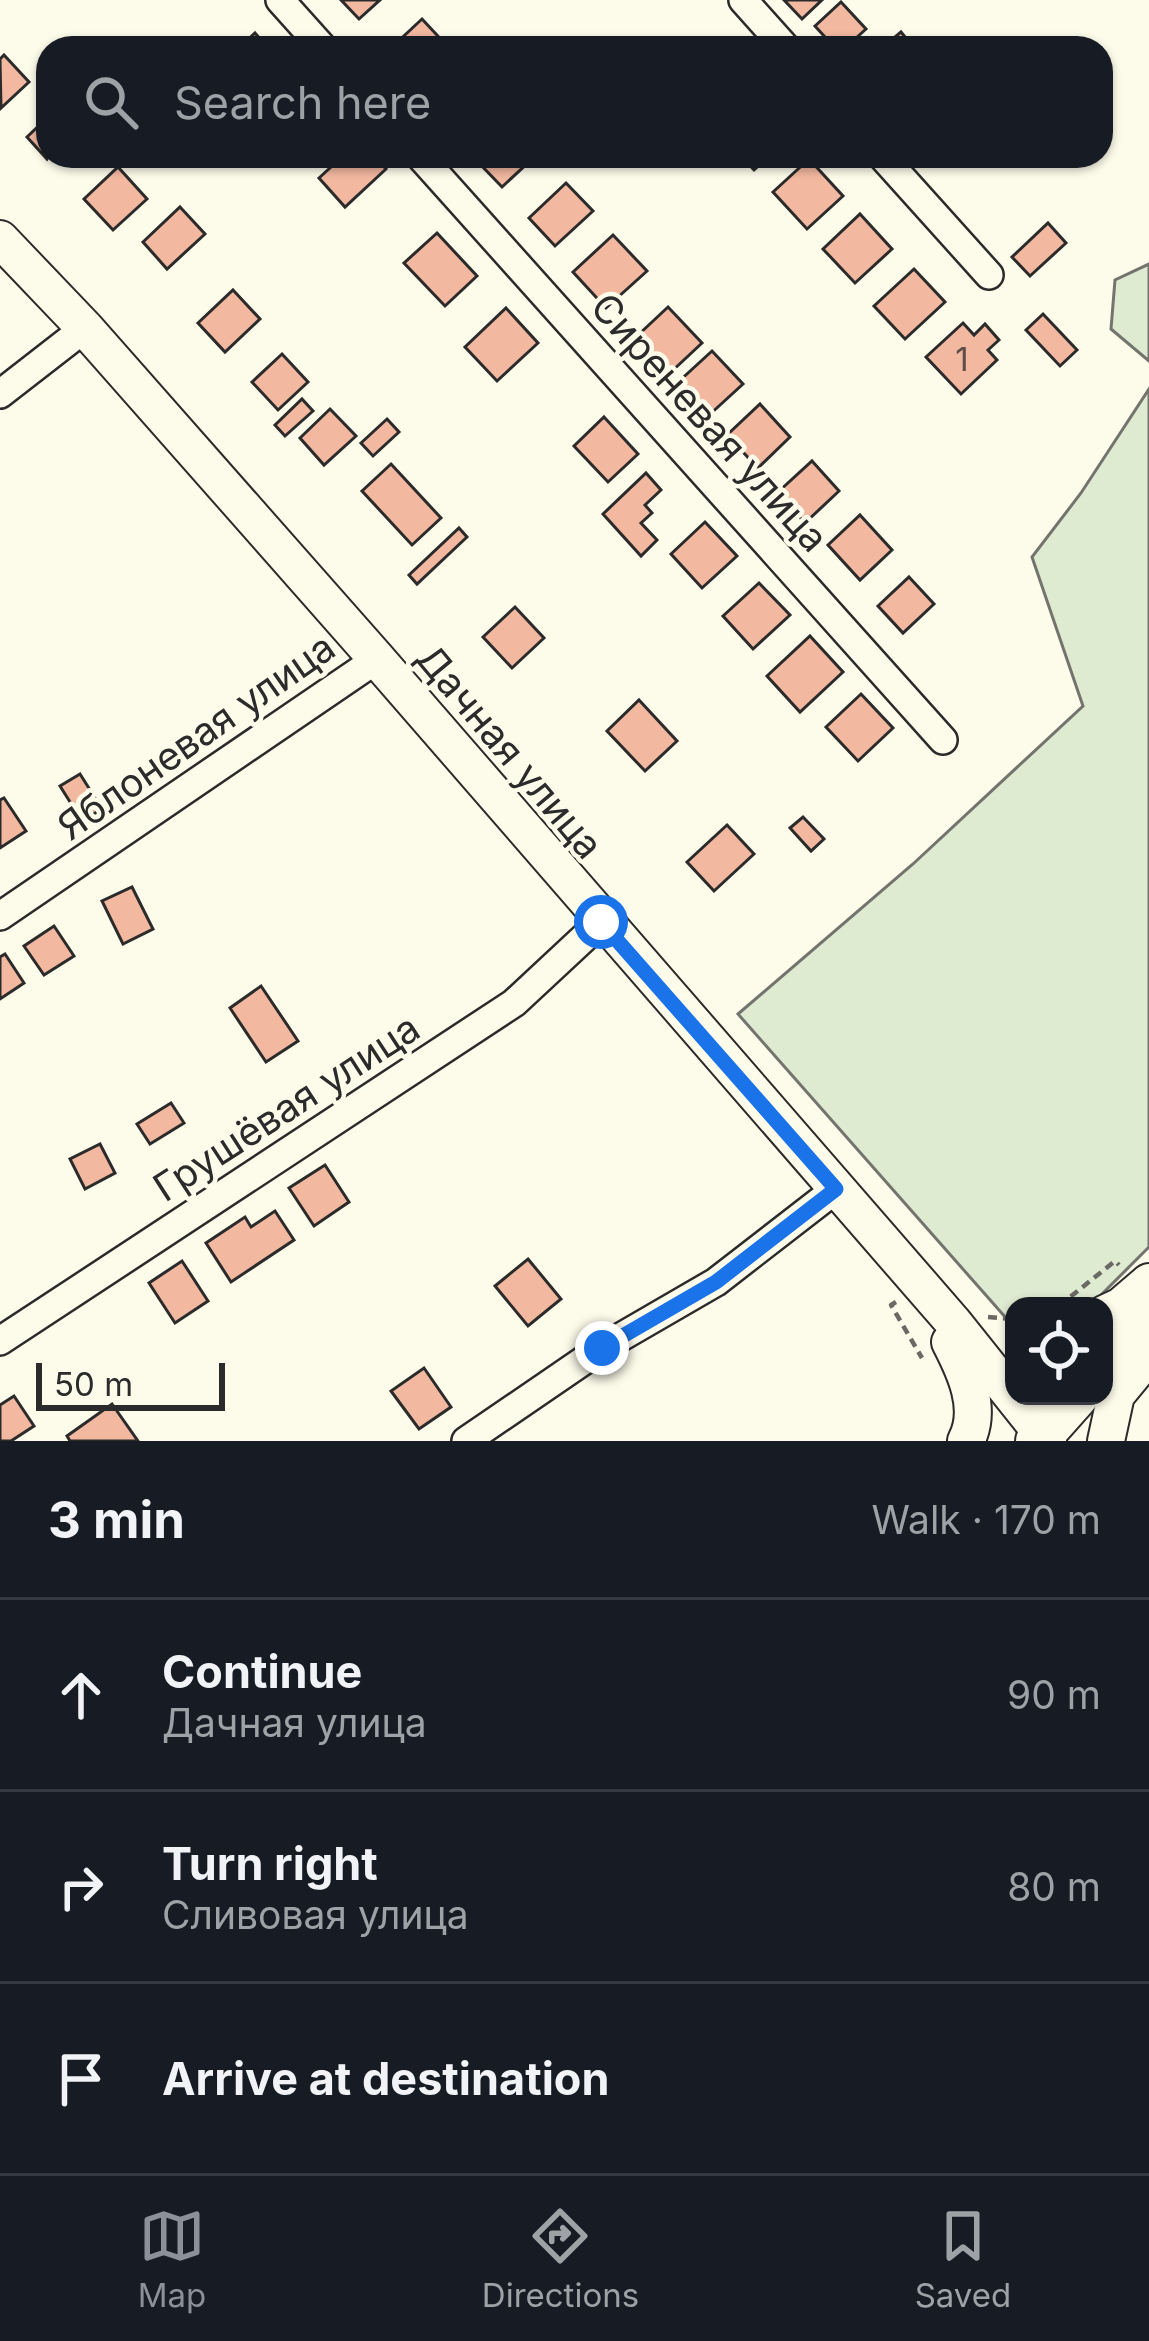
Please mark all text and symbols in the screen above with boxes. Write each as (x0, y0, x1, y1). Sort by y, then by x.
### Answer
search box (36, 36, 1113, 168)
icon: search (78, 69, 144, 135)
text: Search here (174, 75, 431, 130)
street label: Сиреневая улица (582, 283, 838, 561)
house number: 1 (955, 339, 969, 379)
street label: Яблоневая улица (49, 623, 343, 849)
street label: Дачная улица (407, 634, 613, 868)
route start (574, 895, 628, 949)
street label: Грушёвая улица (144, 1004, 428, 1210)
map controls (1005, 1297, 1113, 1405)
button: locate (1005, 1297, 1113, 1405)
route end (575, 1321, 629, 1375)
scale bar (36, 1357, 225, 1410)
text: 50 m (54, 1364, 133, 1404)
text: 3 min (48, 1489, 185, 1550)
text: Walk · 170 m (872, 1496, 1101, 1543)
text: Continue (162, 1644, 362, 1699)
icon: ahead (48, 1662, 114, 1728)
text: 90 m (1007, 1671, 1101, 1718)
text: Дачная улица (162, 1699, 427, 1746)
text: Turn right (162, 1836, 378, 1891)
icon: right (48, 1854, 114, 1920)
text: 80 m (1007, 1863, 1101, 1910)
text: Сливовая улица (162, 1891, 469, 1938)
icon: arrive (48, 2046, 114, 2112)
text: Arrive at destination (162, 2051, 609, 2106)
tab: Map (138, 2203, 206, 2315)
tab: Directions (482, 2203, 639, 2315)
tab: Saved (915, 2203, 1011, 2315)

